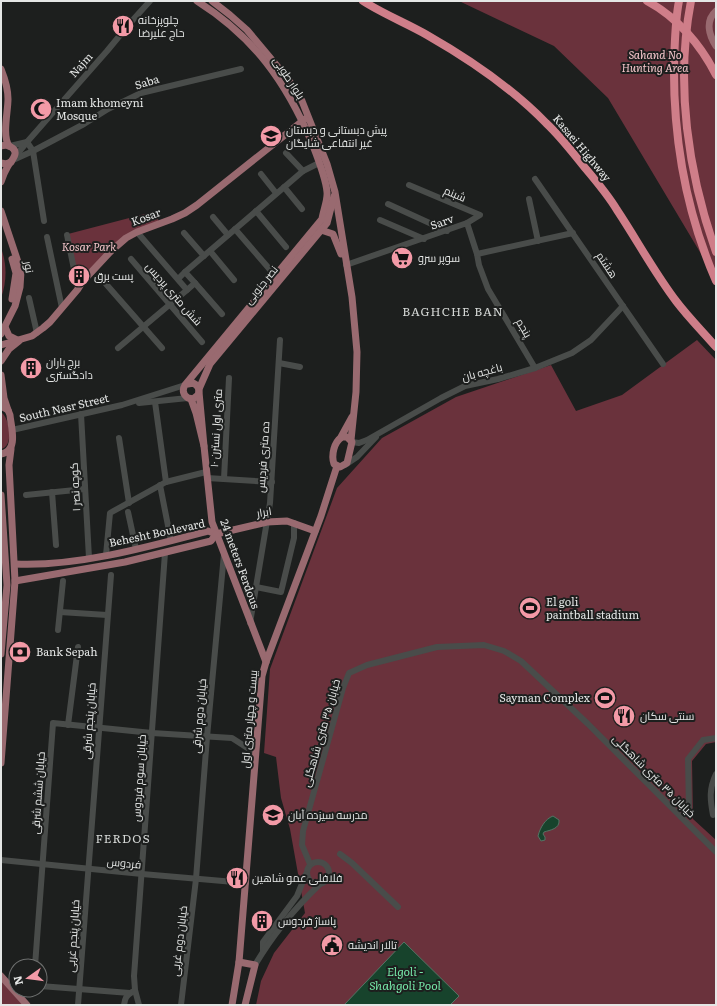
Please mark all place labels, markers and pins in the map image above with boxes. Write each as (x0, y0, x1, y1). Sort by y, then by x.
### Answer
place label: چلوپزخانه حاج علیرضا (138, 11, 185, 41)
restaurant icon: چلوپزخانه حاج علیرضا (110, 13, 136, 39)
place label: Imam khomeyni Mosque (56, 94, 144, 123)
mosque icon: Imam khomeyni Mosque (28, 96, 54, 122)
place label: پیش دبستانی و دبستان غیر انتفاعی شایگان (286, 121, 387, 150)
school or university icon: پیش دبستانی و دبستان غیر انتفاعی شایگان (258, 123, 284, 149)
supermarket icon: سوپر سرو (389, 245, 415, 271)
place label: سوپر سرو (418, 249, 460, 265)
building icon: پست برق (66, 263, 92, 289)
place label: پست برق (94, 267, 133, 283)
place label: برج باران دادگستری (46, 353, 93, 382)
building icon: برج باران دادگستری (18, 355, 44, 381)
place label: El goli paintball stadium (546, 593, 639, 622)
sports icon: El goli paintball stadium (517, 595, 543, 621)
bank icon: Bank Sepah (7, 639, 33, 665)
place label: Bank Sepah (36, 643, 97, 659)
sports icon: Sayman Complex (592, 685, 618, 711)
place label: Sayman Complex (499, 689, 591, 705)
restaurant icon: سنتی سکان (611, 703, 637, 729)
place label: سنتی سکان (640, 707, 694, 723)
school or university icon: مدرسه سیزده آبان (260, 802, 286, 828)
place label: مدرسه سیزده آبان (288, 806, 368, 822)
restaurant icon: فلافلی عمو شاهین (224, 865, 250, 891)
place label: فلافلی عمو شاهین (252, 869, 343, 885)
building icon: پاساژ فردوس (249, 908, 275, 934)
place label: پاساژ فردوس (278, 912, 336, 928)
public building icon: تالار اندیشه (319, 932, 345, 958)
place label: تالار اندیشه (348, 936, 397, 952)

